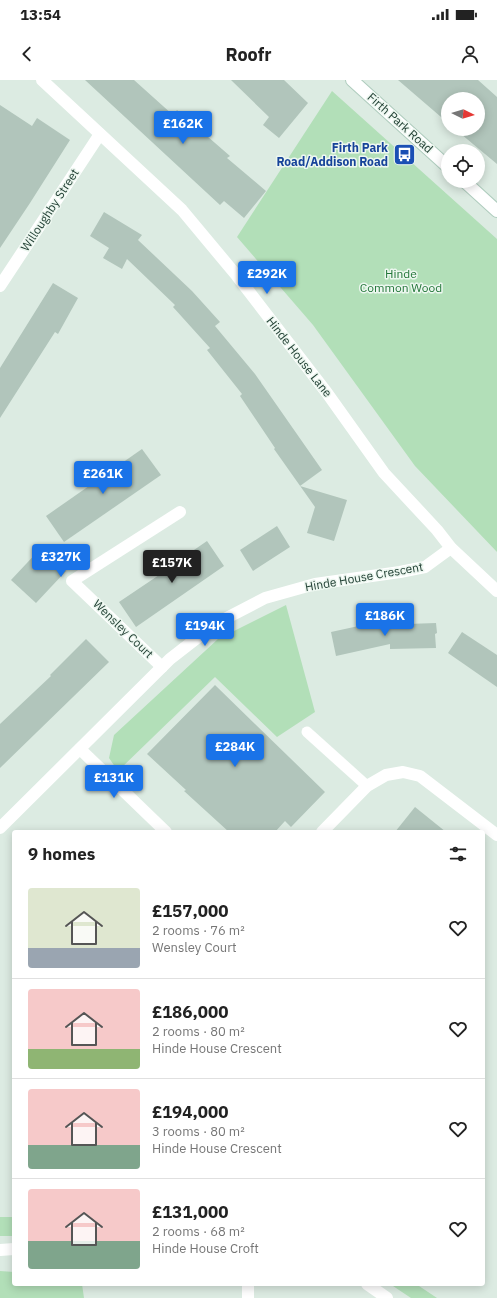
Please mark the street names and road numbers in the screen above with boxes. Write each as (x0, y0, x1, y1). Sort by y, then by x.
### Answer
street label: Firth Park Road (365, 89, 436, 156)
street label: Willoughby Street (17, 166, 82, 254)
street label: Hinde House Lane (263, 314, 336, 400)
street label: Hinde House Crescent (304, 559, 424, 594)
street label: Wensley Court (90, 596, 157, 661)

